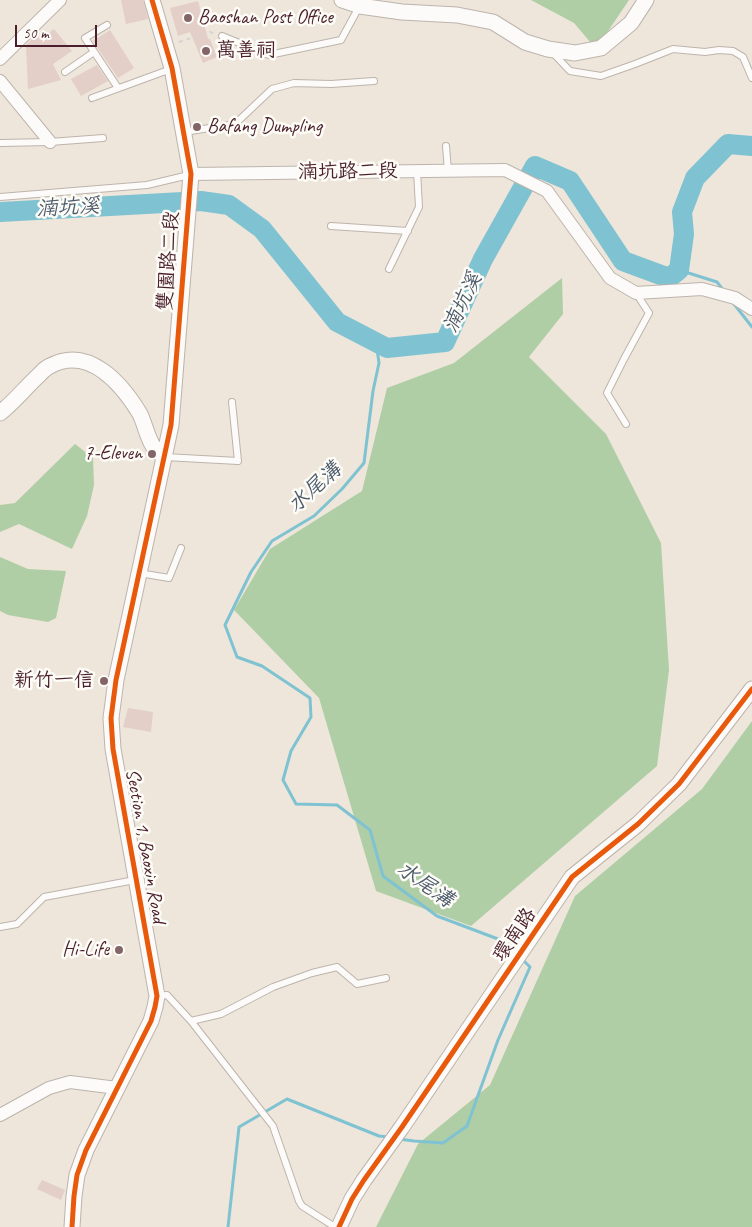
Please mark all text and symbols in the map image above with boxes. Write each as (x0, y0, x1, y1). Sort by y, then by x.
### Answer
place label: Baoshan Post Office (198, 6, 333, 30)
marker: Baoshan Post Office (182, 12, 194, 24)
scale bar (18, 15, 100, 47)
text: 50 m (23, 24, 49, 43)
place label: 萬善祠 (216, 39, 276, 63)
marker: 萬善祠 (200, 45, 212, 57)
place label: Bafang Dumpling (207, 115, 322, 139)
marker: Bafang Dumpling (191, 121, 203, 133)
street label: 湳坑路二段 (298, 159, 398, 185)
water label: 湳坑溪 (36, 194, 100, 222)
street label: 雙園路二段 (154, 210, 184, 312)
water label: 湳坑溪 (438, 269, 488, 337)
place label: 7-Eleven (84, 442, 142, 466)
marker: 7-Eleven (146, 448, 158, 460)
water label: 水尾溝 (283, 458, 347, 518)
place label: 新竹一信 (14, 669, 94, 693)
marker: 新竹一信 (98, 675, 110, 687)
street label: Section 1, Baoxin Road (120, 767, 170, 925)
water label: 水尾溝 (392, 857, 458, 913)
street label: 環南路 (488, 903, 542, 967)
place label: Hi-Life (62, 938, 109, 962)
marker: Hi-Life (113, 944, 125, 956)

